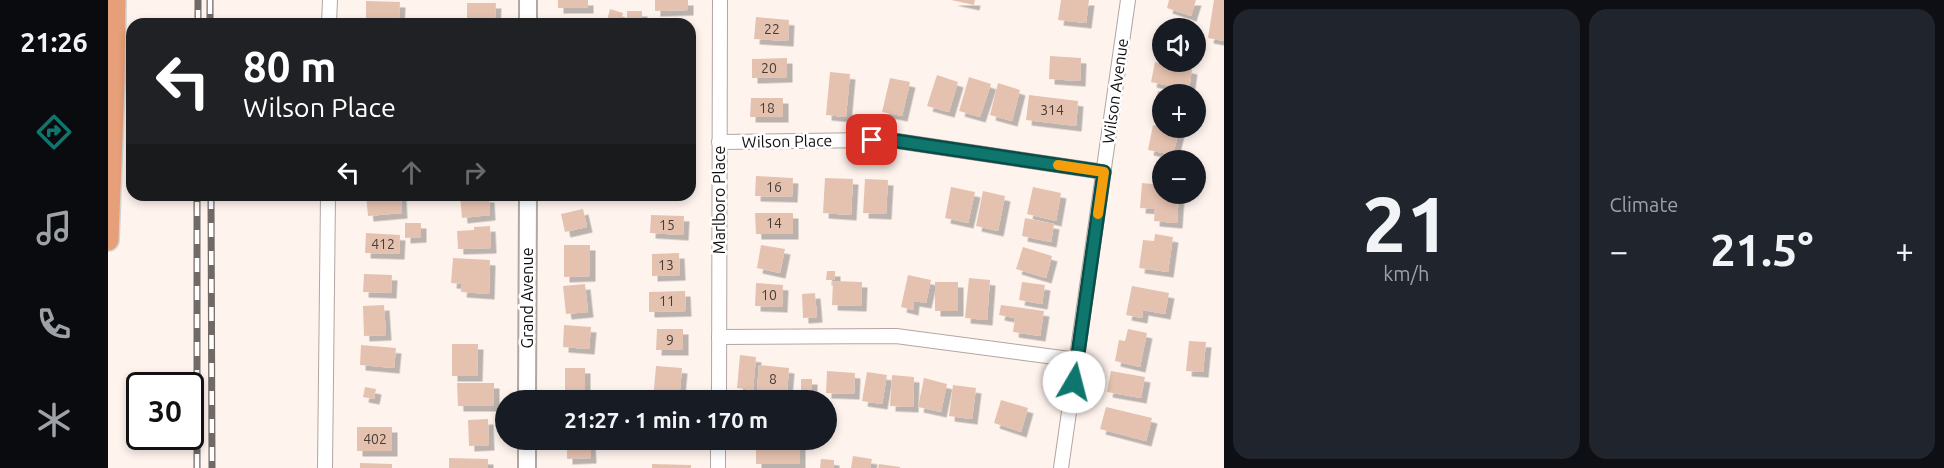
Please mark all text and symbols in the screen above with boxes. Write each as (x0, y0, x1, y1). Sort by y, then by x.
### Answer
map controls (1152, 18, 1206, 204)
button: sound (1152, 18, 1206, 72)
house number: 22 (764, 21, 780, 37)
text: 21:26 (20, 27, 88, 57)
street label: Wilson Avenue (1099, 37, 1131, 145)
icon: left (144, 42, 222, 120)
text: 80 m (243, 43, 337, 90)
house number: 20 (761, 60, 777, 76)
button: + (1152, 84, 1206, 138)
text: Wilson Place (243, 92, 396, 122)
house number: 18 (759, 100, 775, 116)
house number: 314 (1040, 102, 1064, 118)
icon: directions (33, 111, 75, 153)
pin (846, 114, 897, 165)
icon: arrive (855, 123, 888, 156)
street label: Wilson Place (742, 131, 832, 151)
street label: Marlboro Place (710, 146, 728, 254)
button: − (1152, 150, 1206, 204)
icon: left (332, 156, 365, 189)
icon: ahead (395, 156, 428, 189)
icon: right (458, 156, 491, 189)
house number: 16 (766, 179, 782, 195)
text: 21 (1362, 179, 1450, 267)
text: Climate (1610, 193, 1678, 216)
icon: music (33, 207, 75, 249)
house number: 14 (766, 215, 782, 231)
house number: 15 (659, 217, 675, 233)
text: 21.5° (1710, 224, 1813, 275)
text: − (1610, 232, 1628, 269)
text: + (1895, 232, 1914, 269)
house number: 412 (371, 236, 395, 252)
street label: Grand Avenue (518, 248, 536, 348)
house number: 13 (658, 257, 674, 273)
text: km/h (1383, 262, 1429, 285)
house number: 10 (761, 287, 777, 303)
house number: 11 (659, 293, 675, 309)
icon: phone (33, 303, 75, 345)
house number: 9 (666, 332, 674, 348)
position arrow (1042, 350, 1106, 414)
house number: 8 (769, 371, 777, 387)
speed limit sign: 30 (126, 372, 204, 450)
icon: climate (33, 399, 75, 441)
text: 21:27 · 1 min · 170 m (564, 407, 768, 432)
house number: 402 (363, 431, 387, 447)

